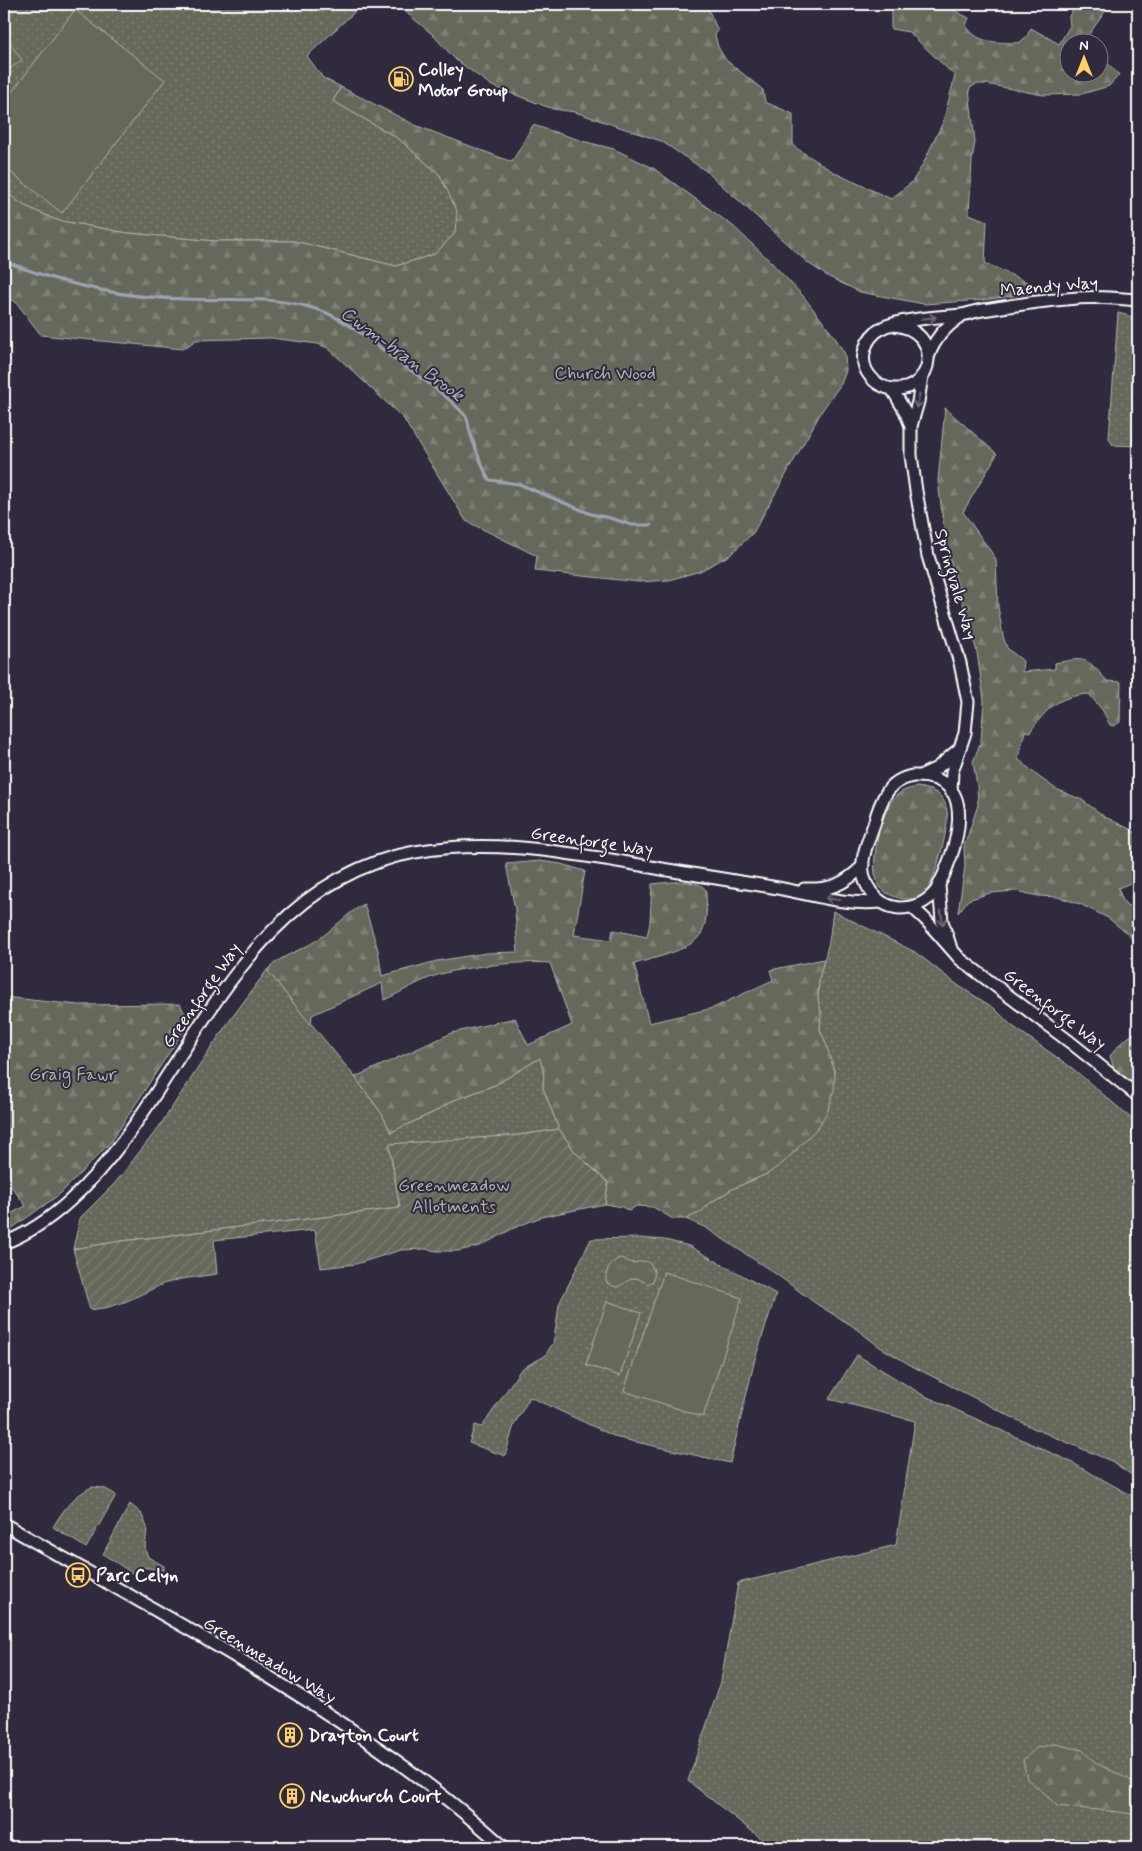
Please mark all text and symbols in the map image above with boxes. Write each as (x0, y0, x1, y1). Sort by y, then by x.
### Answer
north arrow (1060, 32, 1110, 82)
text: N (1079, 37, 1089, 55)
place label: Colley Motor Group (418, 58, 508, 103)
fuel station icon: Colley Motor Group (388, 66, 414, 92)
street label: Maendy Way (999, 271, 1099, 303)
water label: Cwm-bran Brook (335, 301, 470, 408)
one-way arrow (921, 313, 937, 323)
park label: Church Wood (554, 362, 656, 386)
one-way arrow (913, 393, 922, 409)
street label: Springvale Way (926, 526, 982, 643)
street label: Greenforge Way (529, 822, 655, 864)
one-way arrow (825, 894, 841, 904)
one-way arrow (938, 909, 948, 925)
street label: Greenforge Way (157, 938, 249, 1054)
street label: Greenforge Way (997, 963, 1111, 1058)
park label: Graig Fawr (29, 1063, 117, 1088)
park label: Greenmeadow Allotments (398, 1174, 510, 1219)
bus stop icon: Parc Celyn (65, 1562, 91, 1588)
place label: Parc Celyn (96, 1564, 178, 1588)
street label: Greenmeadow Way (198, 1612, 341, 1710)
building icon: Drayton Court (277, 1722, 303, 1748)
place label: Drayton Court (308, 1724, 419, 1748)
building icon: Newchurch Court (279, 1783, 305, 1809)
place label: Newchurch Court (310, 1785, 442, 1809)

